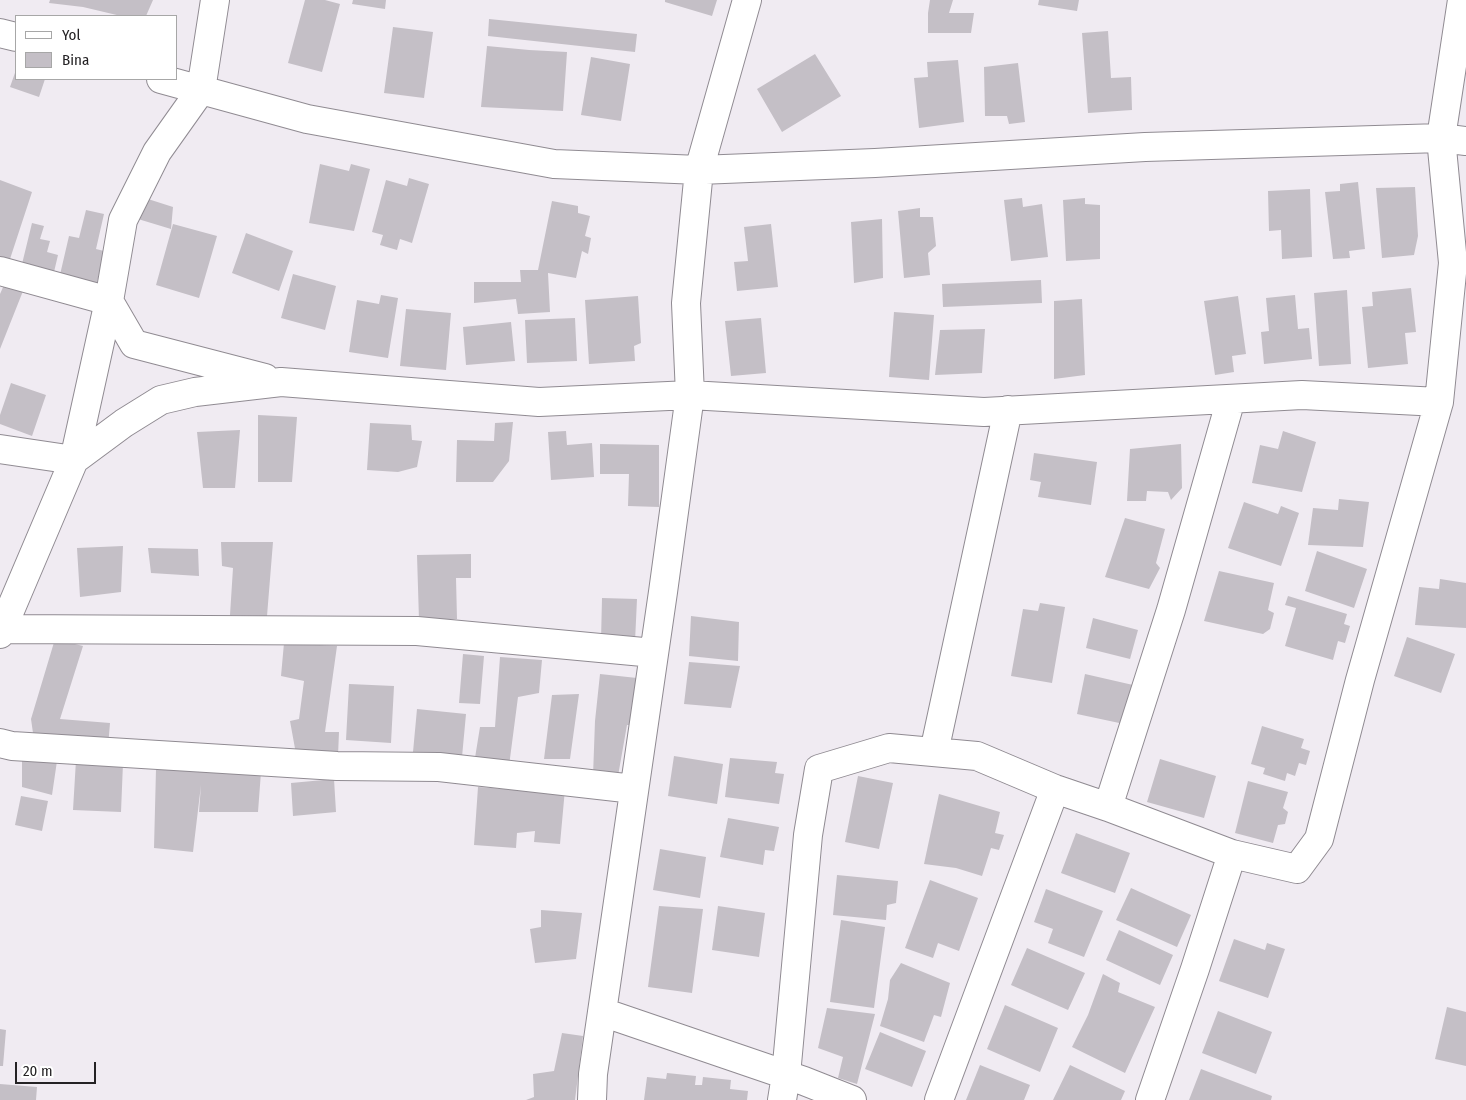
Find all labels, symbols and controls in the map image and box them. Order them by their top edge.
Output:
legend [15,15,178,80]
text: Yol [62,26,80,44]
text: Bina [62,51,89,69]
scale bar [18,1052,99,1084]
text: 20 m [23,1062,53,1080]

